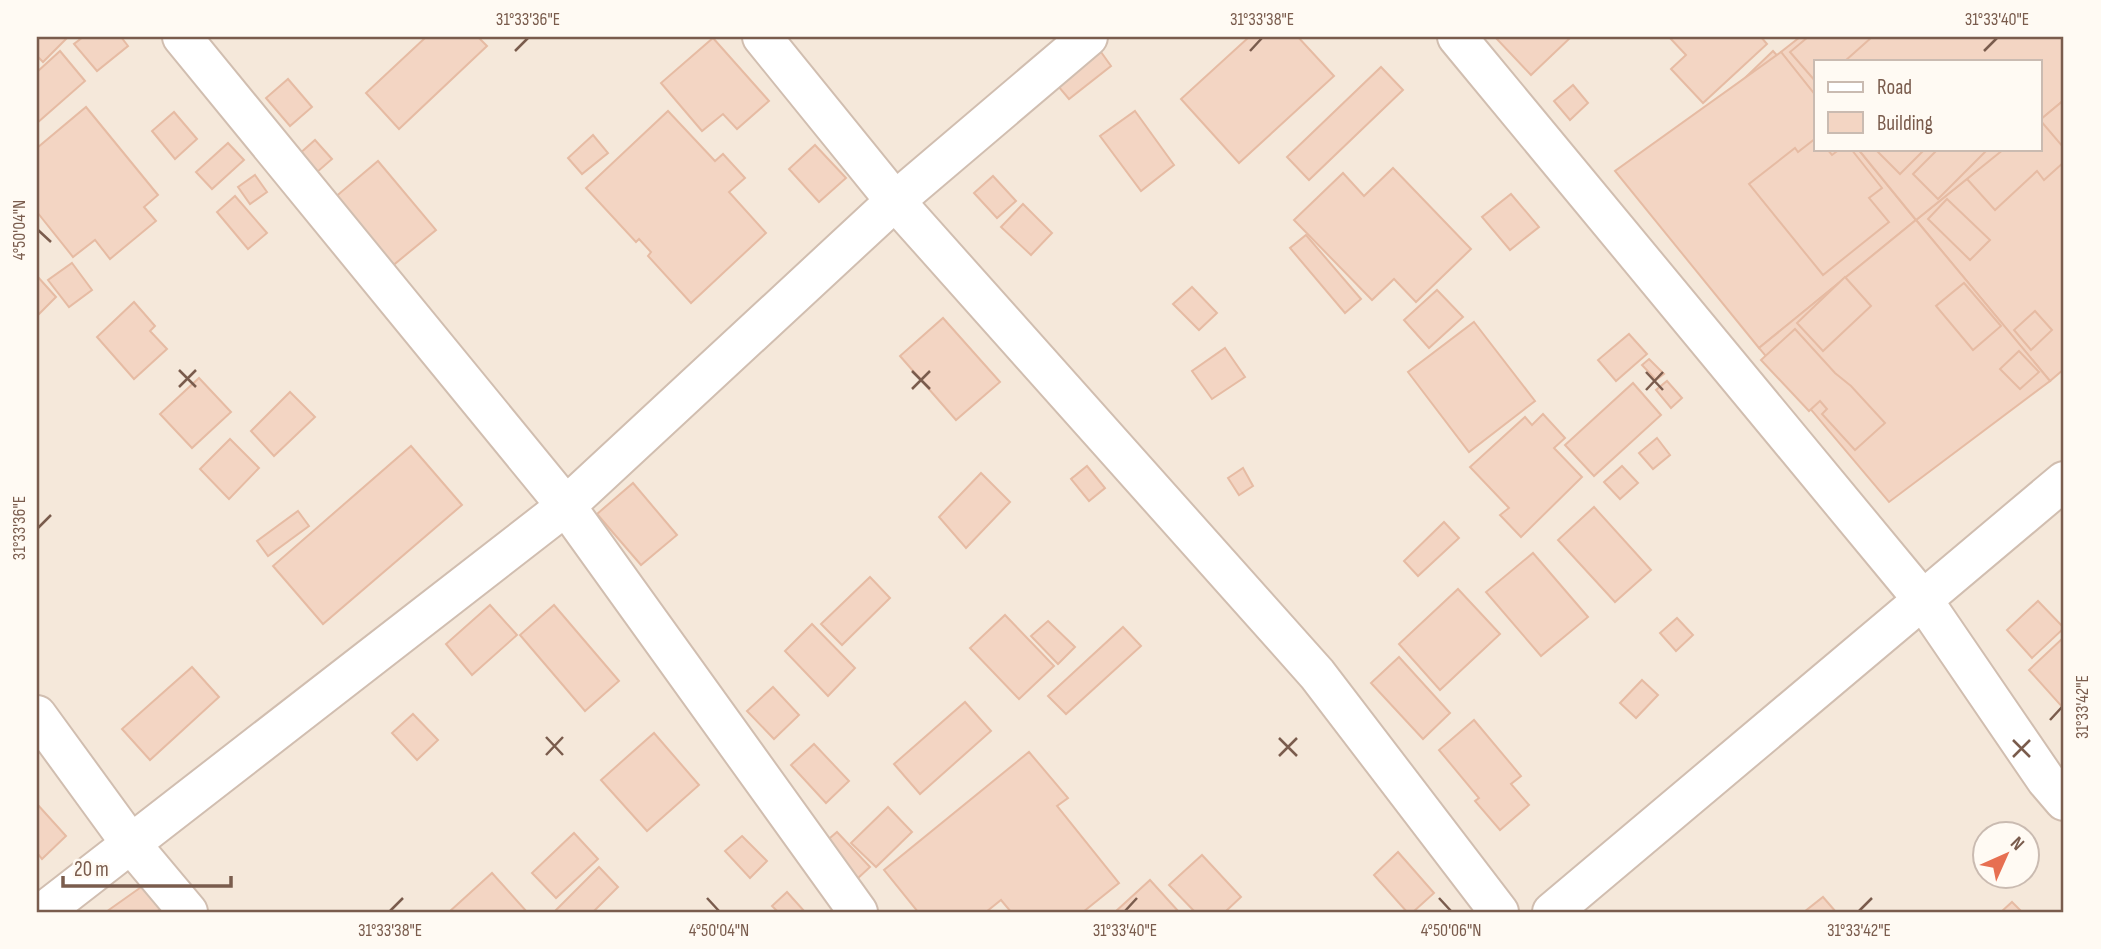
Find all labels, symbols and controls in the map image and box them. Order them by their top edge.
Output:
text: 31°33'36"E [496,9,560,30]
text: 31°33'38"E [1230,9,1294,30]
text: 31°33'40"E [1965,9,2029,30]
legend [1814,60,2042,150]
text: Road [1877,75,1912,100]
text: Building [1877,111,1933,136]
text: 4°50'04"N [9,200,30,260]
text: 31°33'36"E [9,496,30,560]
text: 31°33'42"E [2072,675,2093,739]
north arrow [1972,820,2042,890]
text: N [2005,832,2029,856]
scale bar [63,844,231,888]
text: 20 m [74,857,109,882]
text: 31°33'38"E [358,920,422,941]
text: 4°50'04"N [689,920,749,941]
text: 31°33'40"E [1093,920,1157,941]
text: 4°50'06"N [1421,920,1481,941]
text: 31°33'42"E [1827,920,1891,941]

